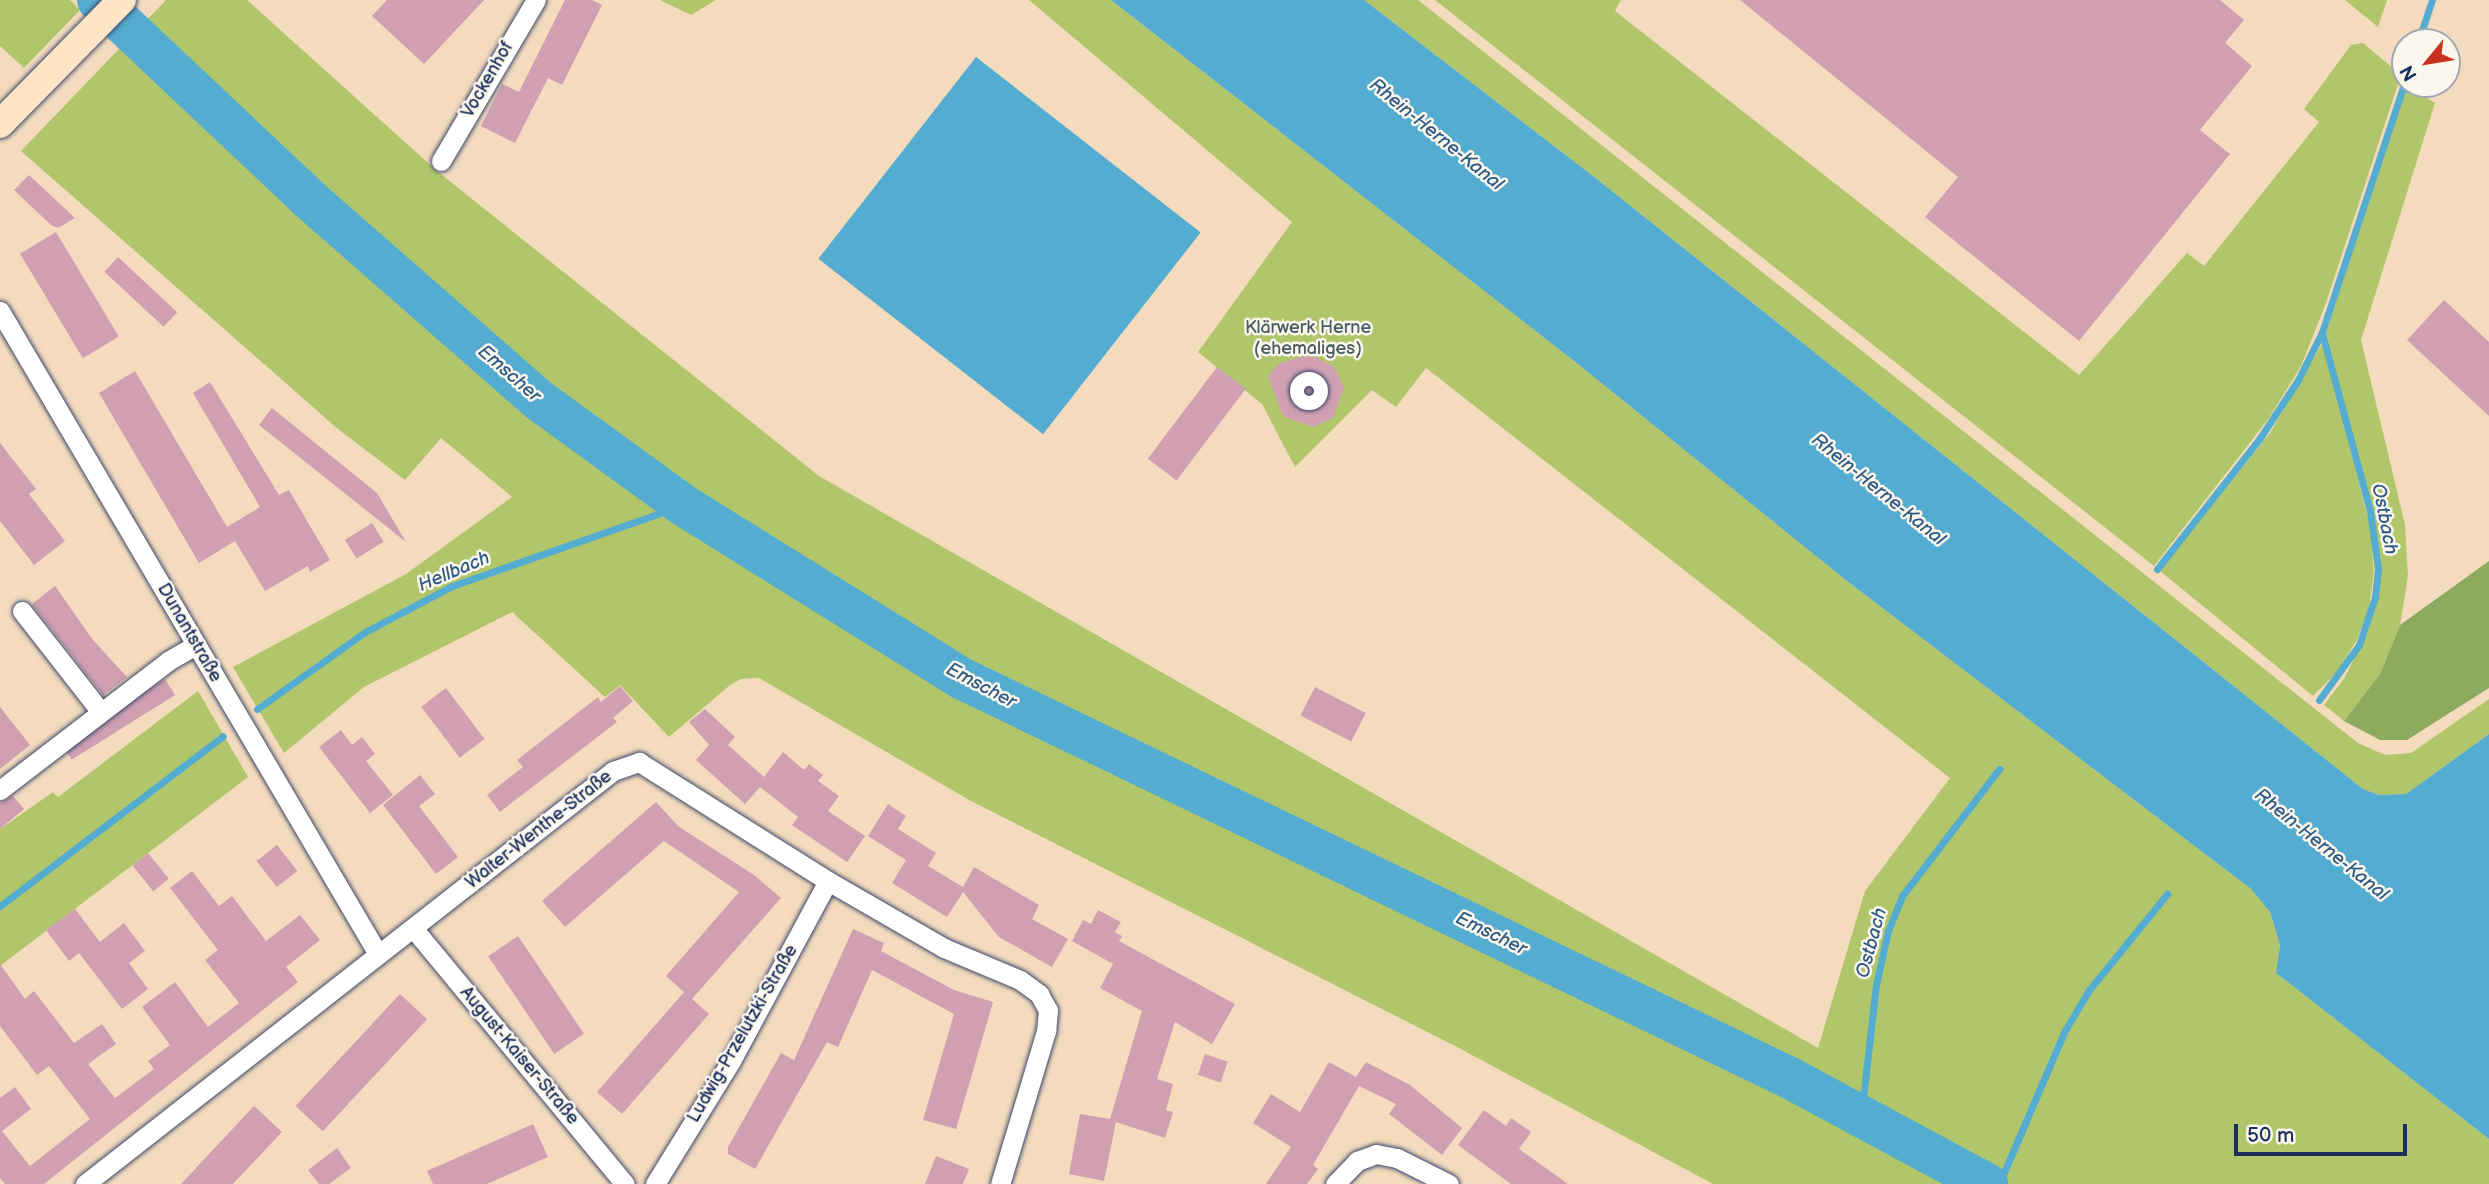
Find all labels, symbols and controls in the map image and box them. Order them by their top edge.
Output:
north arrow [2391,28,2461,98]
street label: Vockenhof [458,38,518,122]
text: N [2396,61,2423,85]
water label: Rhein-Herne-Kanal [1364,74,1508,196]
park label: Klärwerk Herne (ehemaliges) [1245,318,1371,360]
water label: Emscher [473,340,545,408]
water label: Rhein-Herne-Kanal [1806,429,1950,551]
water label: Ostbach [2366,482,2402,556]
water label: Hellbach [415,547,493,597]
street label: Dunantstraße [152,580,226,686]
water label: Emscher [942,658,1020,714]
street label: Walter-Wenthe-Straße [462,766,616,894]
water label: Rhein-Herne-Kanal [2249,784,2393,906]
water label: Ostbach [1852,905,1892,981]
water label: Emscher [1452,907,1530,961]
street label: Ludwig-Przelutzki-Straße [683,941,803,1127]
street label: August-Kaiser-Straße [455,983,583,1129]
scale bar [2237,1110,2410,1154]
text: 50 m [2247,1123,2294,1148]

